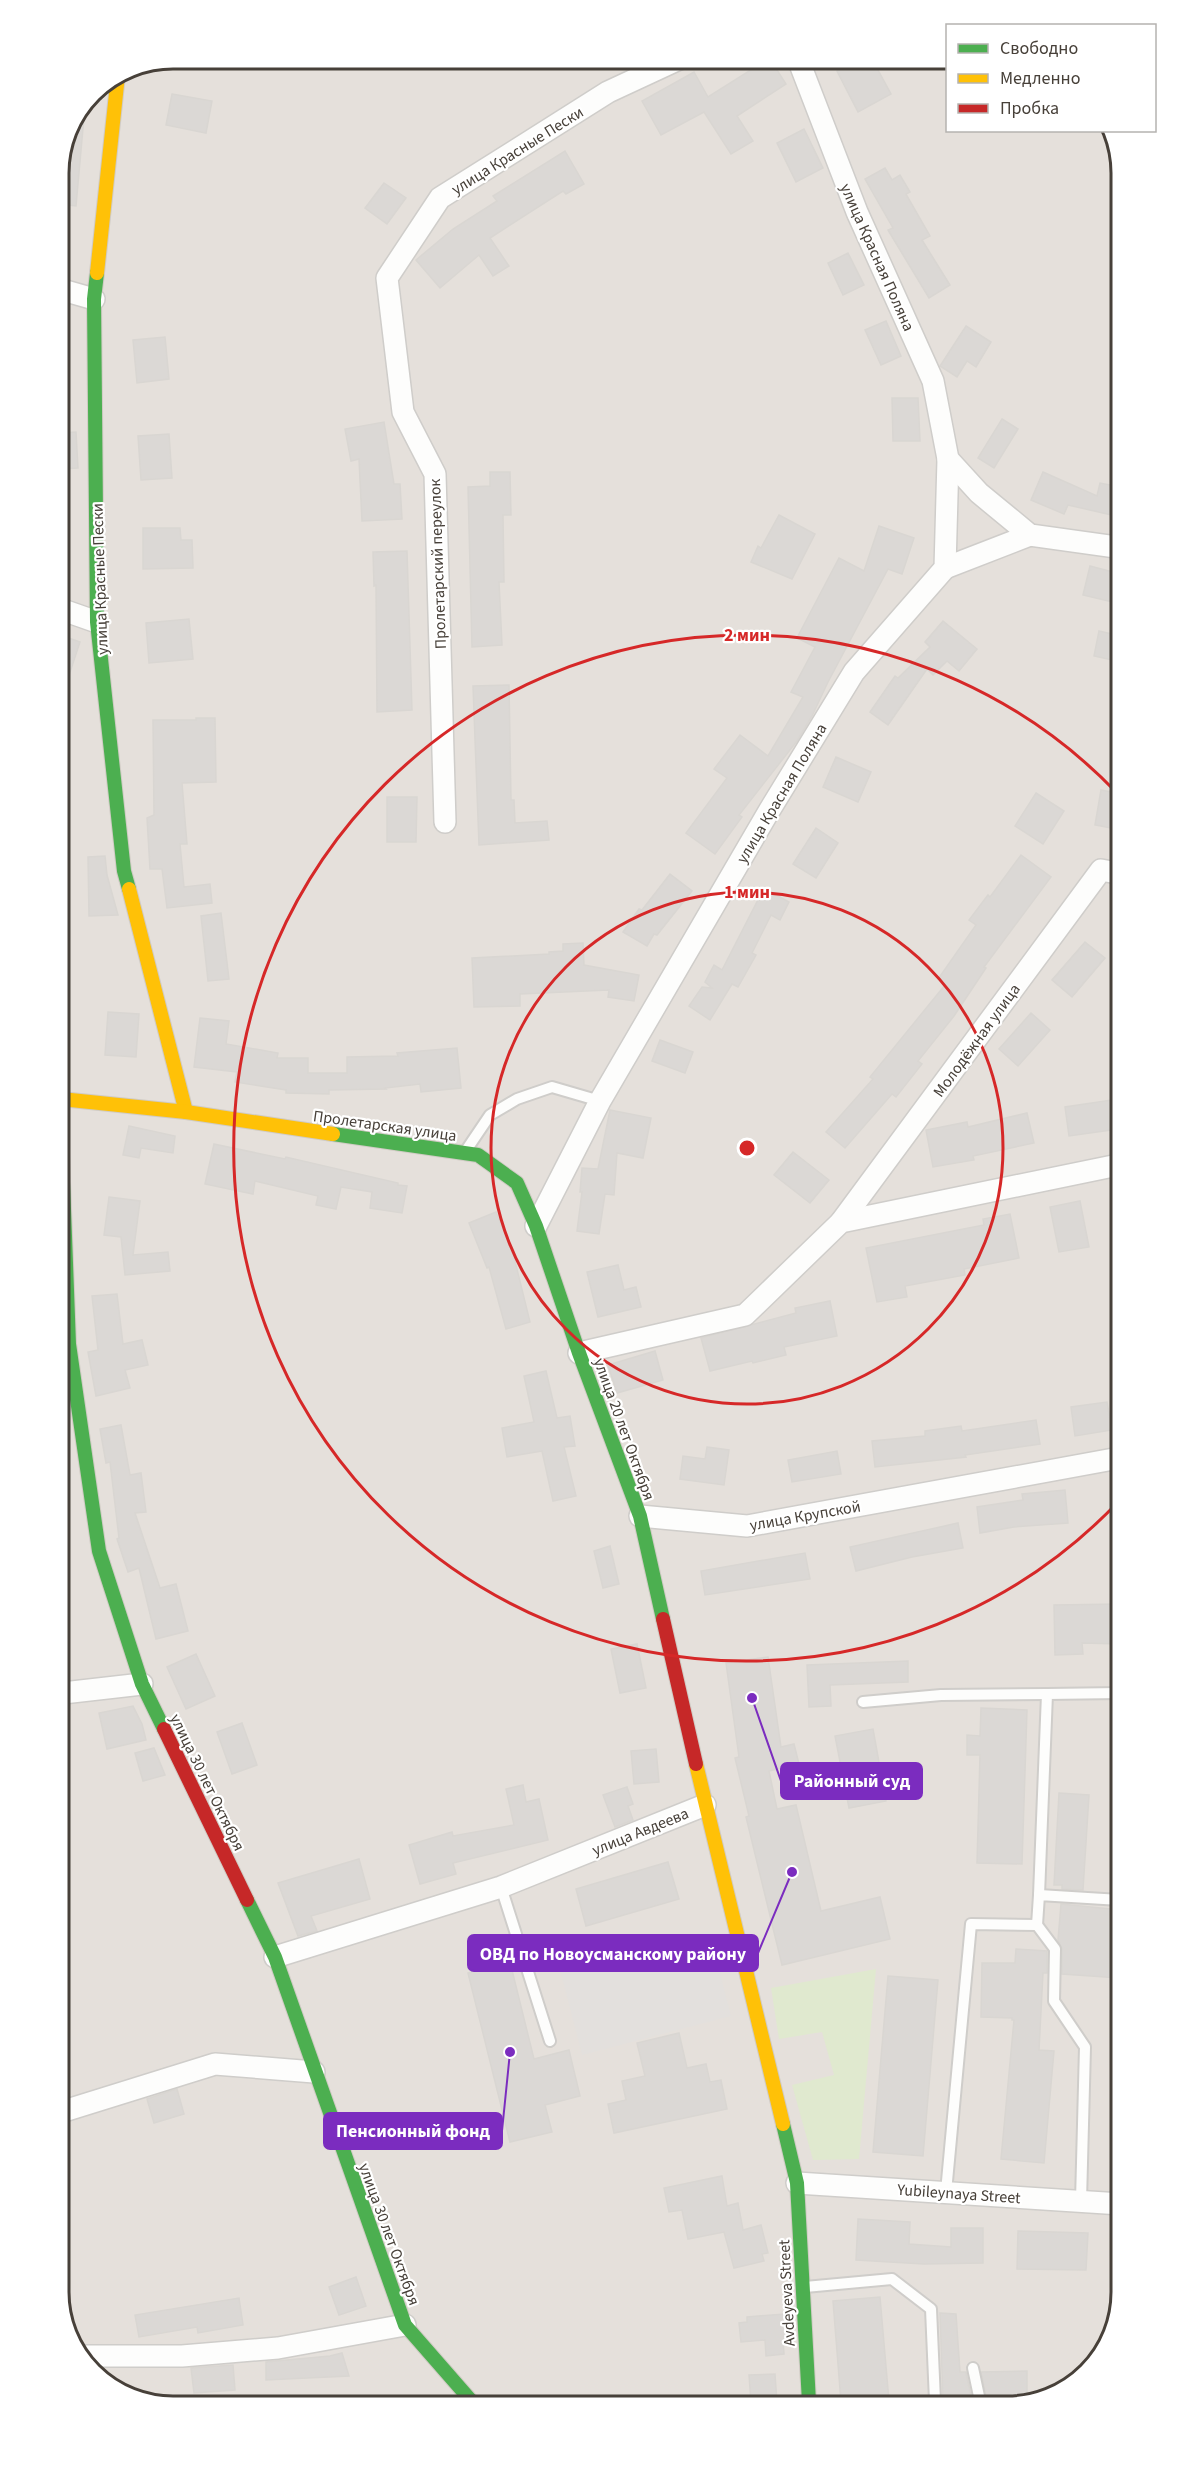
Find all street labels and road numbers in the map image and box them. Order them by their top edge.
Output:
street label: улица Красные Пески [447,101,588,200]
street label: улица Красная Поляна [835,180,920,335]
street label: Пролетарский переулок [424,478,452,650]
street label: улица Красные Пески [86,503,114,655]
street label: улица Красная Поляна [731,719,832,868]
street label: Молодёжная улица [928,979,1025,1102]
street label: Пролетарская улица [312,1105,458,1147]
street label: улица 20 лет Октября [588,1355,660,1504]
street label: улица Крупской [748,1495,862,1537]
street label: улица 30 лет Октября [164,1710,250,1855]
street label: улица Авдеева [589,1803,692,1861]
street label: улица 30 лет Октября [353,2160,425,2309]
street label: Yubileynaya Street [896,2179,1022,2209]
street label: Avdeyeva Street [773,2238,801,2347]

